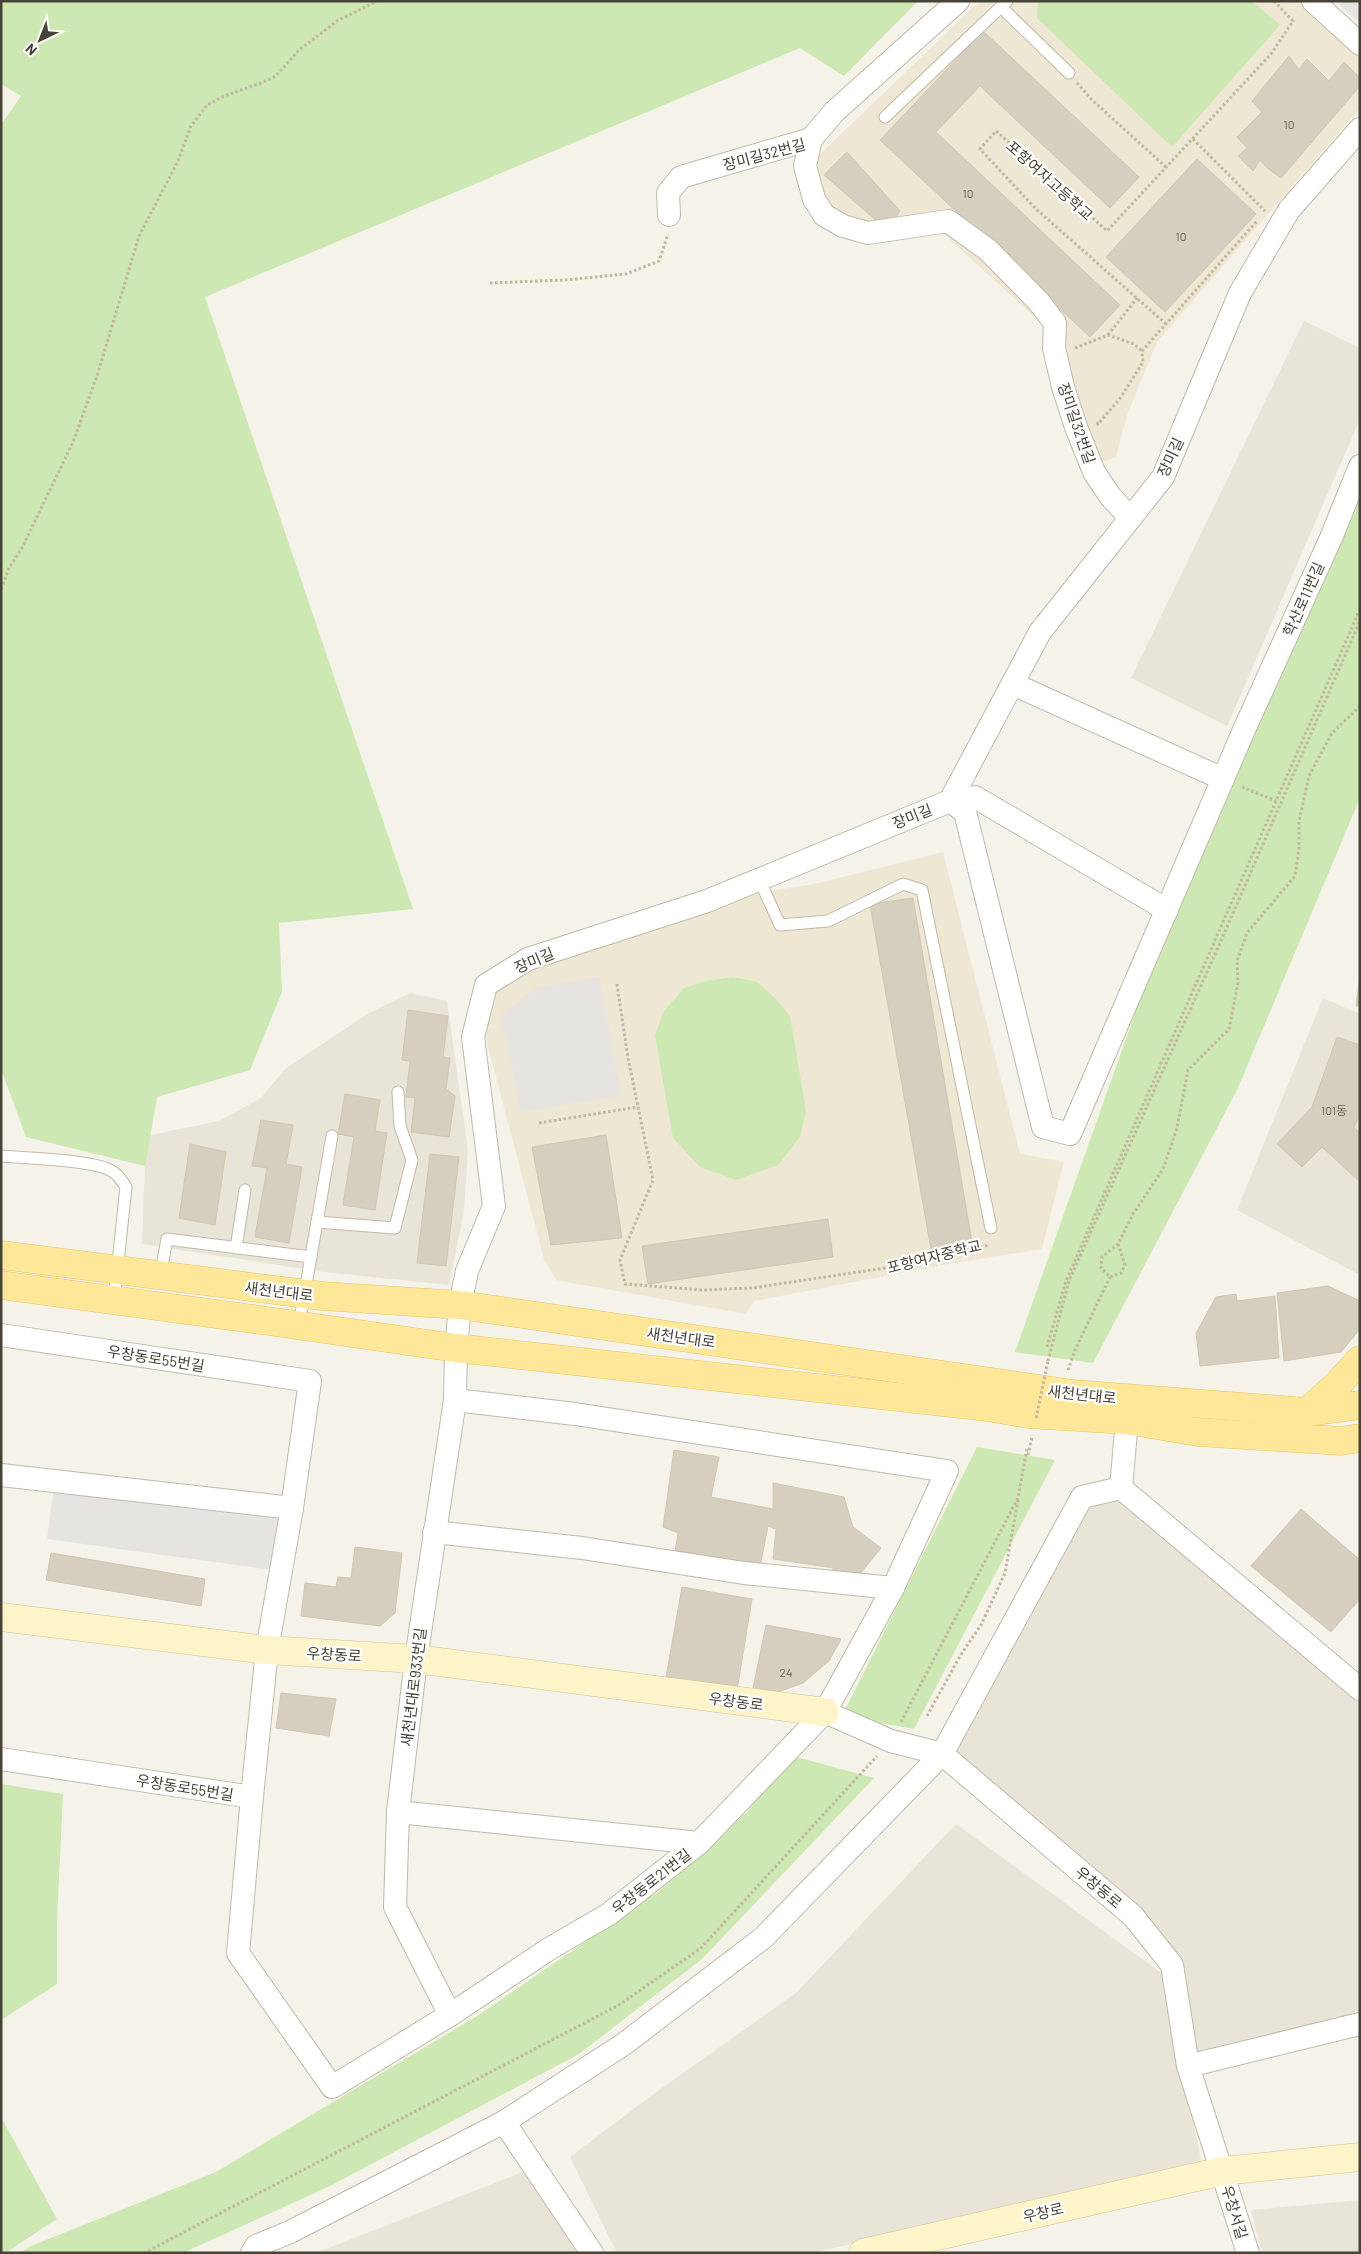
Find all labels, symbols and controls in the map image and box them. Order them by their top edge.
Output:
north arrow [15,15,65,65]
text: N [22,40,40,59]
house number: 10 [1284,117,1294,131]
street label: 장미길32번길 [721,134,807,174]
street label: 포항여자고등학교 [1003,136,1097,224]
house number: 10 [963,186,973,200]
house number: 10 [1176,229,1186,243]
street label: 장미길32번길 [1055,380,1099,466]
street label: 장미길 [1153,434,1187,480]
street label: 학산로11번길 [1279,559,1327,639]
street label: 장미길 [889,800,935,832]
street label: 장미길 [511,944,557,976]
house number: 101동 [1321,1103,1347,1117]
street label: 포항여자중학교 [885,1236,983,1276]
street label: 새천년대로 [244,1278,314,1304]
street label: 새천년대로 [646,1323,716,1351]
street label: 우창동로55번길 [106,1341,206,1375]
street label: 새천년대로 [1047,1381,1117,1407]
street label: 새천년대로933번길 [397,1626,429,1748]
street label: 우창동로 [306,1644,362,1664]
house number: 24 [779,1665,793,1679]
street label: 우창동로 [708,1689,764,1713]
street label: 우창동로55번길 [135,1770,235,1804]
street label: 우창동로21번길 [608,1844,694,1918]
street label: 우창동로 [1072,1862,1126,1912]
street label: 우창서길 [1218,2183,1252,2241]
street label: 우창로 [1021,2199,1065,2225]

